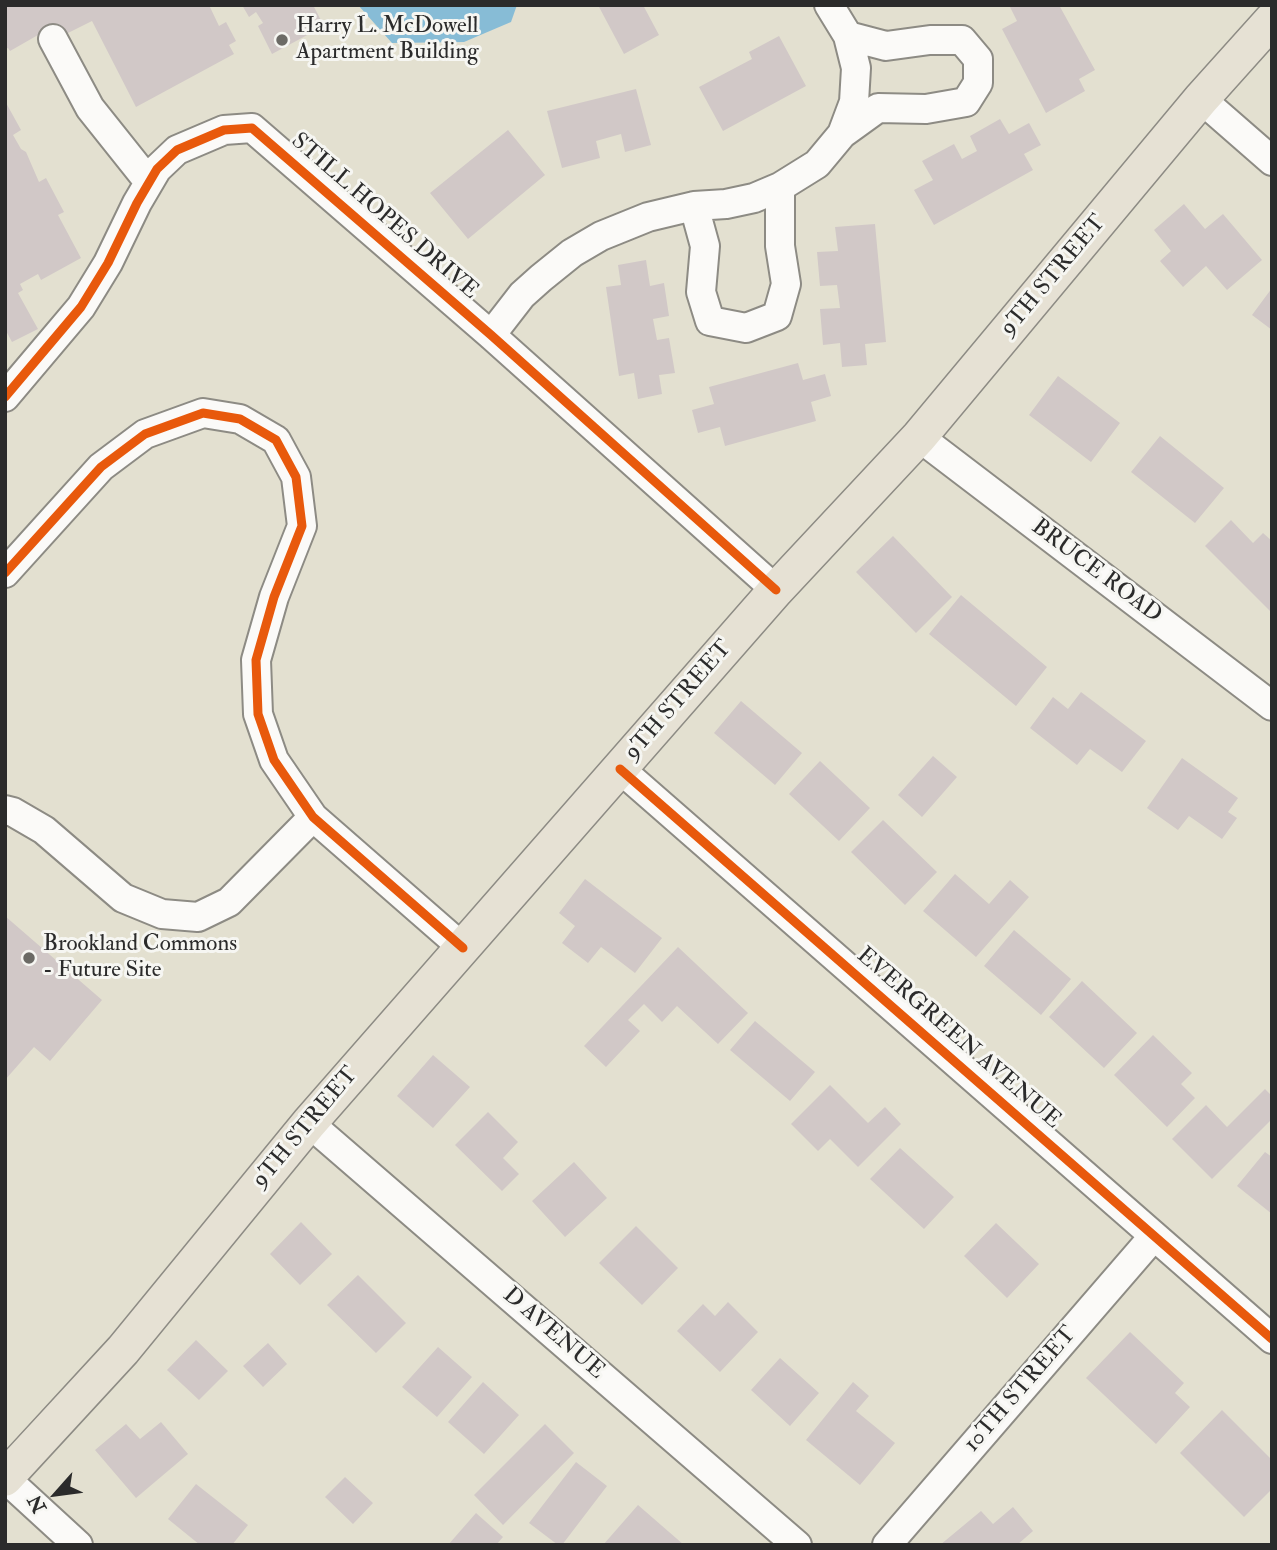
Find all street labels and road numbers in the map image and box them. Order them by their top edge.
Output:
street label: STILL HOPES DRIVE [285,128,483,306]
street label: 9TH STREET [996,210,1112,342]
street label: BRUCE ROAD [1025,514,1167,630]
street label: 9TH STREET [620,636,738,766]
street label: EVERGREEN AVENUE [850,943,1066,1135]
street label: 9TH STREET [248,1062,364,1194]
street label: D AVENUE [496,1282,610,1386]
street label: 10TH STREET [959,1322,1083,1458]

